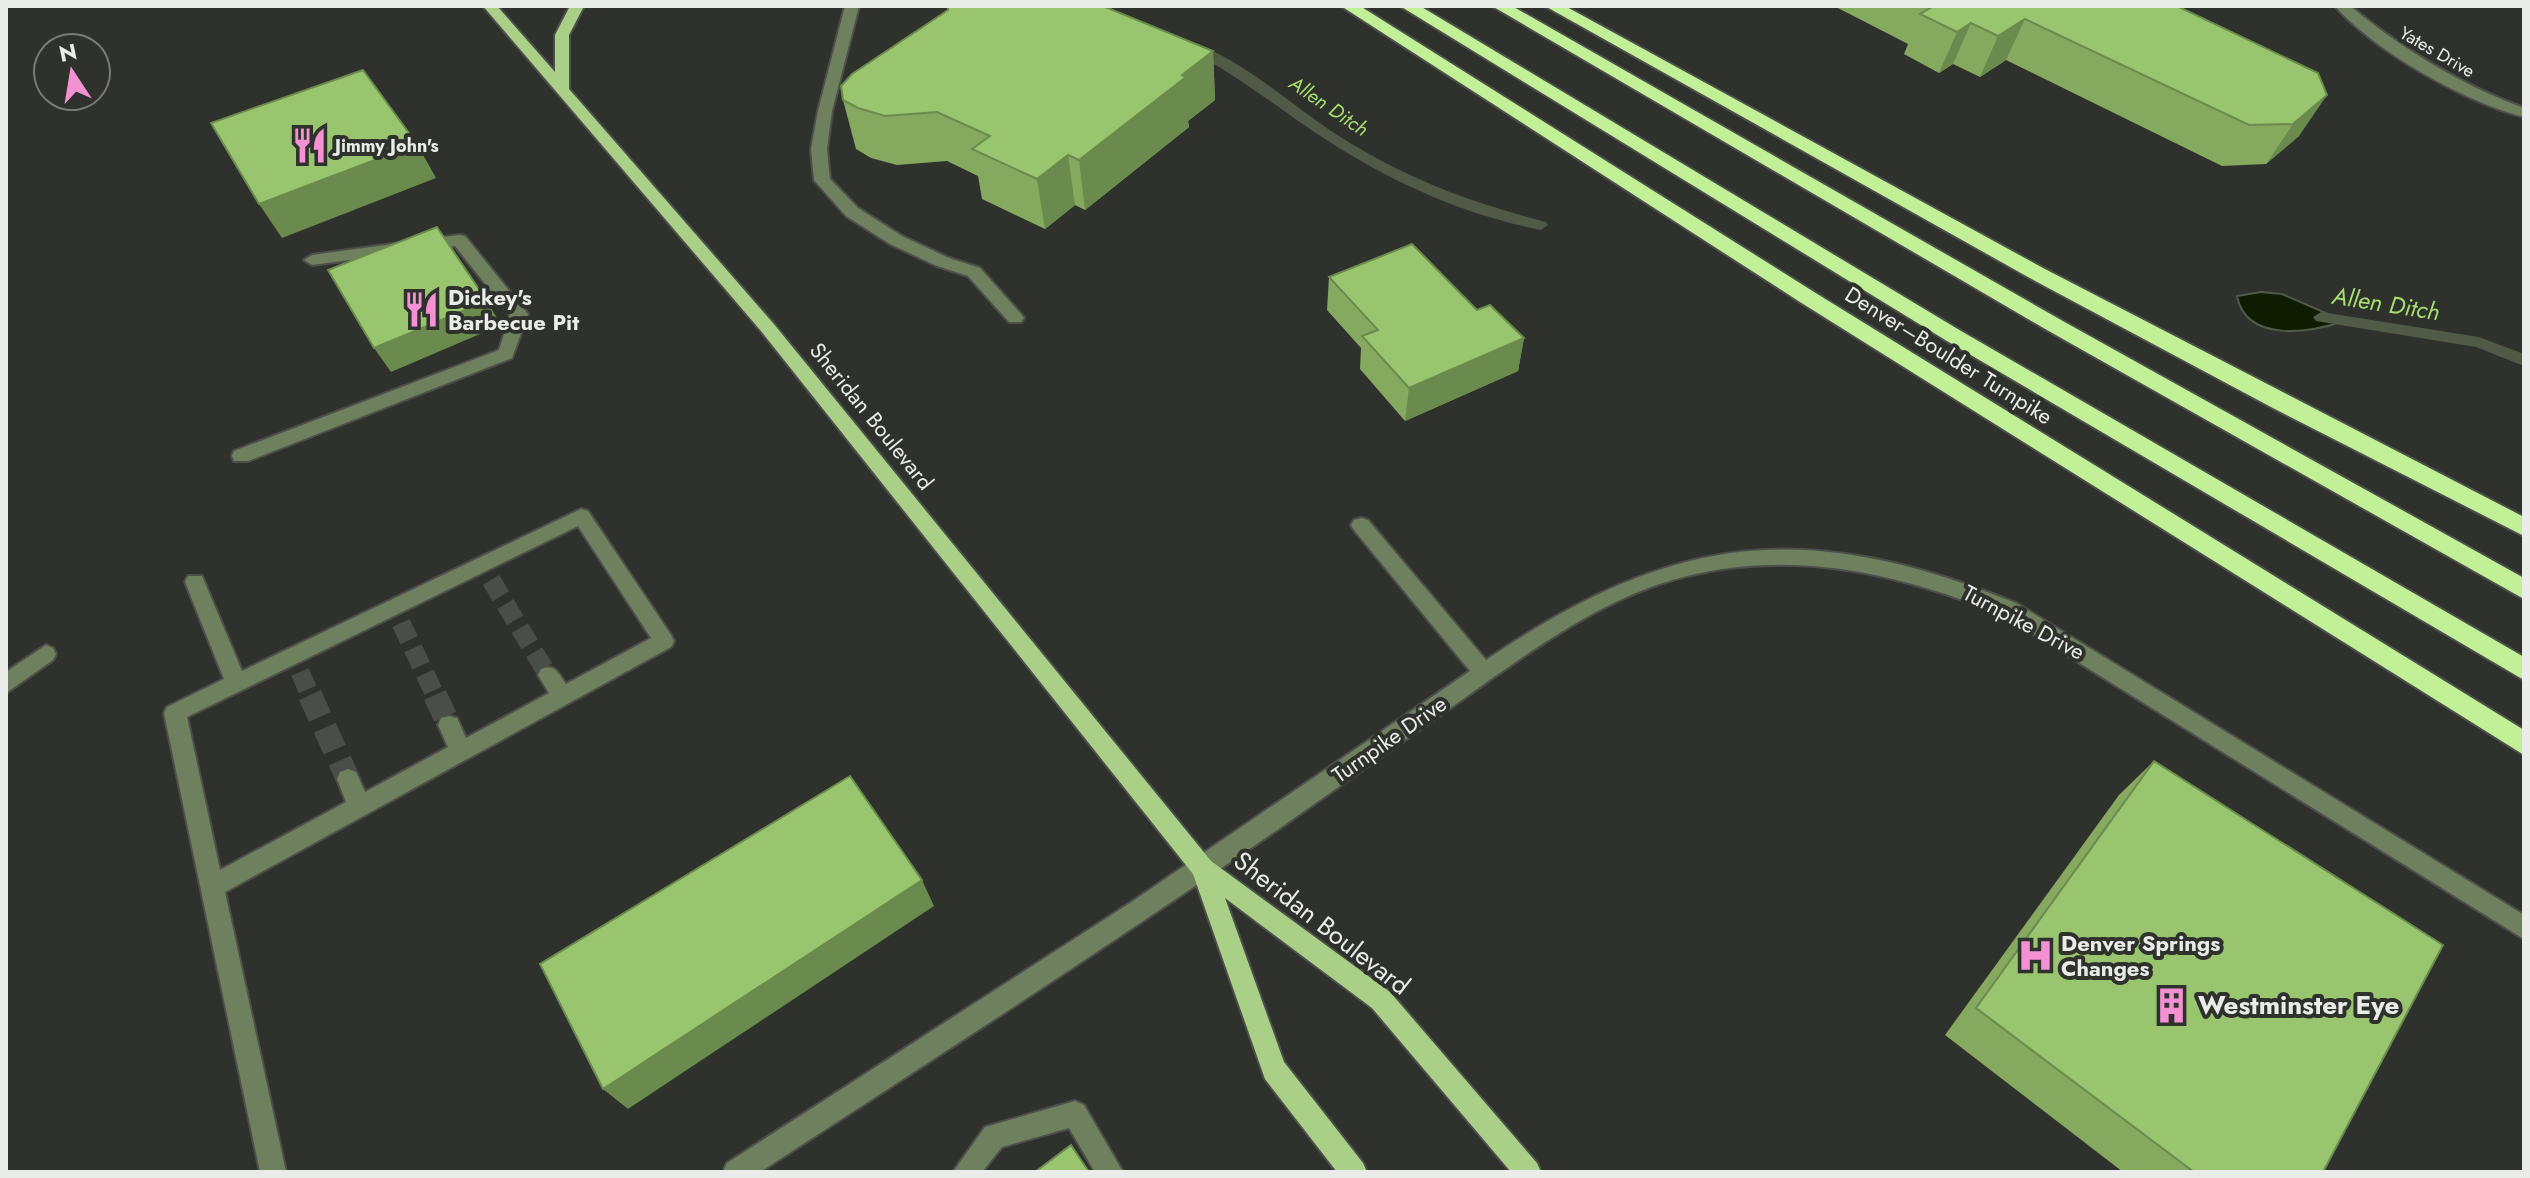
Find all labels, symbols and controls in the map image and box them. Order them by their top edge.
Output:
street label: Yates Drive [2394,20,2480,84]
north arrow [32,32,112,112]
text: N [56,35,80,70]
water label: Allen Ditch [1282,69,1374,144]
restaurant icon: Jimmy John's [290,127,328,165]
place label: Jimmy John's [332,133,439,159]
street label: Denver–Boulder Turnpike [1839,278,2059,432]
water label: Allen Ditch [2329,278,2442,329]
place label: Dickey's Barbecue Pit [448,281,579,338]
restaurant icon: Dickey's Barbecue Pit [403,291,441,329]
street label: Sheridan Boulevard [802,335,942,497]
street label: Turnpike Drive [1958,577,2090,667]
street label: Turnpike Drive [1325,688,1453,790]
street label: Sheridan Boulevard [1226,842,1418,1004]
place label: Denver Springs Changes [2061,927,2220,984]
hospital icon: Denver Springs Changes [2016,937,2054,975]
building icon: Westminster Eye [2153,986,2191,1024]
place label: Westminster Eye [2198,986,2399,1024]

